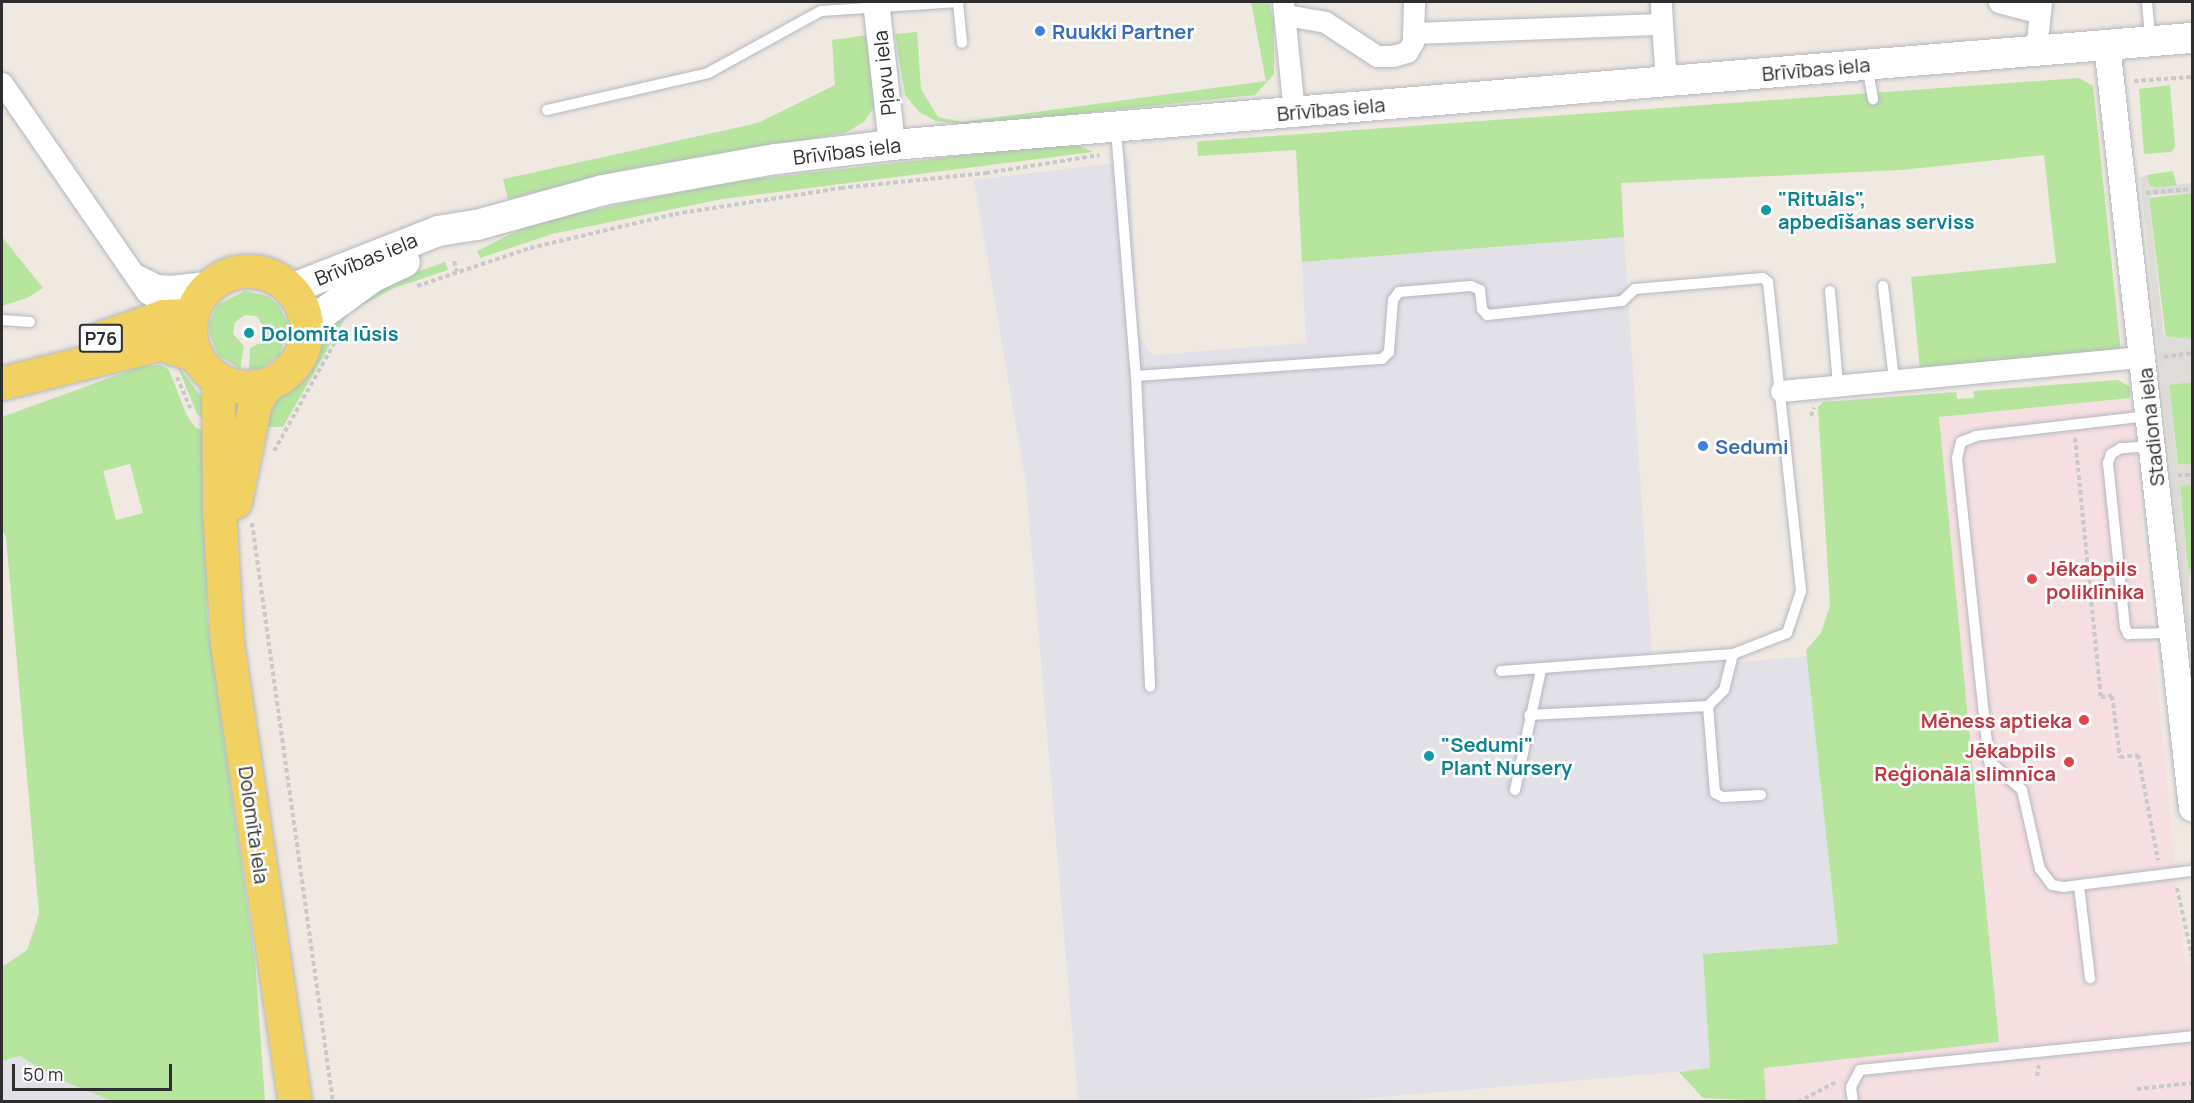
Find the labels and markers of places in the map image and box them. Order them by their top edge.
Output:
place label: Ruukki Partner [1052,19,1194,43]
marker: Ruukki Partner [1033,24,1047,38]
place label: "Rituāls", apbedīšanas serviss [1778,186,1975,233]
marker: "Rituāls", apbedīšanas serviss [1759,203,1773,217]
place label: Dolomīta lūsis [261,321,398,345]
marker: Dolomīta lūsis [242,326,256,340]
place label: Sedumi [1715,434,1789,458]
marker: Sedumi [1696,439,1710,453]
place label: Jēkabpils poliklīnika [2046,556,2144,603]
marker: Jēkabpils poliklīnika [2023,570,2041,588]
place label: Mēness aptieka [1921,708,2072,732]
marker: Mēness aptieka [2077,713,2091,727]
place label: "Sedumi" Plant Nursery [1441,732,1572,779]
place label: Jēkabpils Reģionālā slimnīca [1874,738,2056,785]
marker: "Sedumi" Plant Nursery [1422,749,1436,763]
marker: Jēkabpils Reģionālā slimnīca [2060,753,2078,771]

